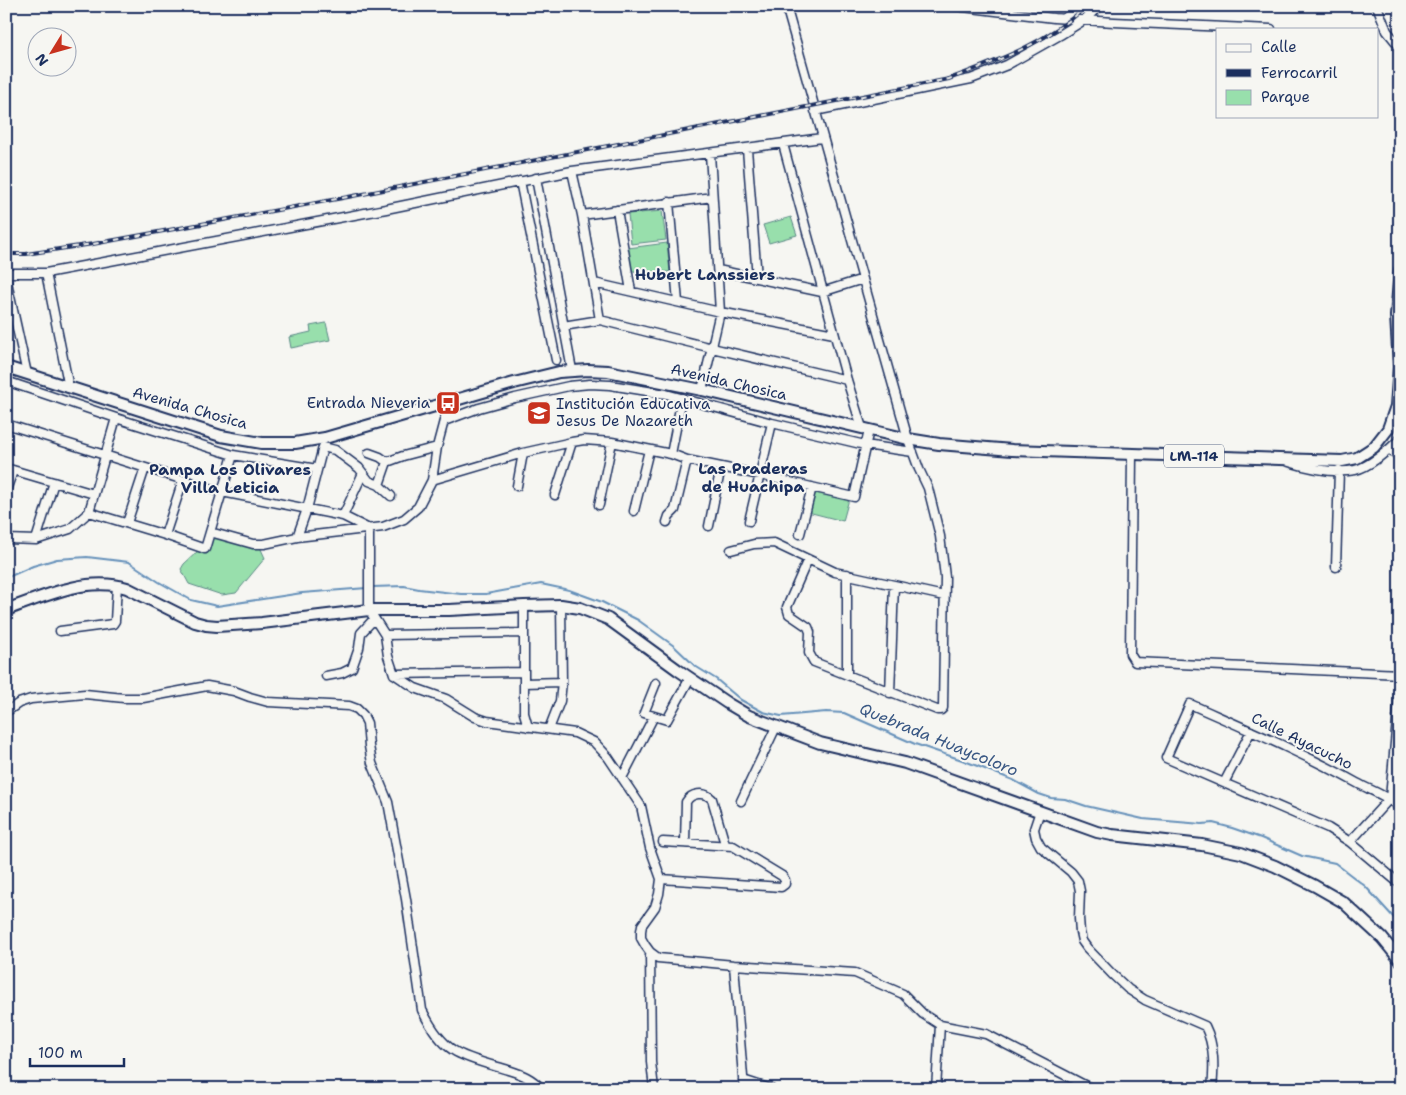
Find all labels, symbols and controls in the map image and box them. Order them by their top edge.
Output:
north arrow [28,28,78,78]
legend [1216,28,1378,118]
text: Calle [1261,37,1297,57]
text: N [31,50,52,70]
text: Ferrocarril [1261,63,1338,83]
text: Parque [1261,87,1310,107]
district label: Hubert Lanssiers [635,264,775,285]
street label: Avenida Chosica [669,359,790,405]
street label: Avenida Chosica [130,382,250,434]
bus stop icon: Entrada Nieveria [435,390,461,416]
place label: Entrada Nieveria [307,393,431,413]
place label: Institución Educativa Jesus De Nazareth [556,394,711,431]
school or university icon: Institución Educativa Jesus De Nazareth [526,400,552,426]
road number: LM-114 [1164,444,1224,468]
district label: Las Praderas de Huachipa [698,458,808,497]
district label: Pampa Los Olivares Villa Leticia [149,459,311,498]
water label: Quebrada Huaycoloro [856,698,1022,781]
street label: Calle Ayacucho [1248,708,1356,774]
scale bar [30,1035,124,1067]
text: 100 m [38,1043,83,1063]

